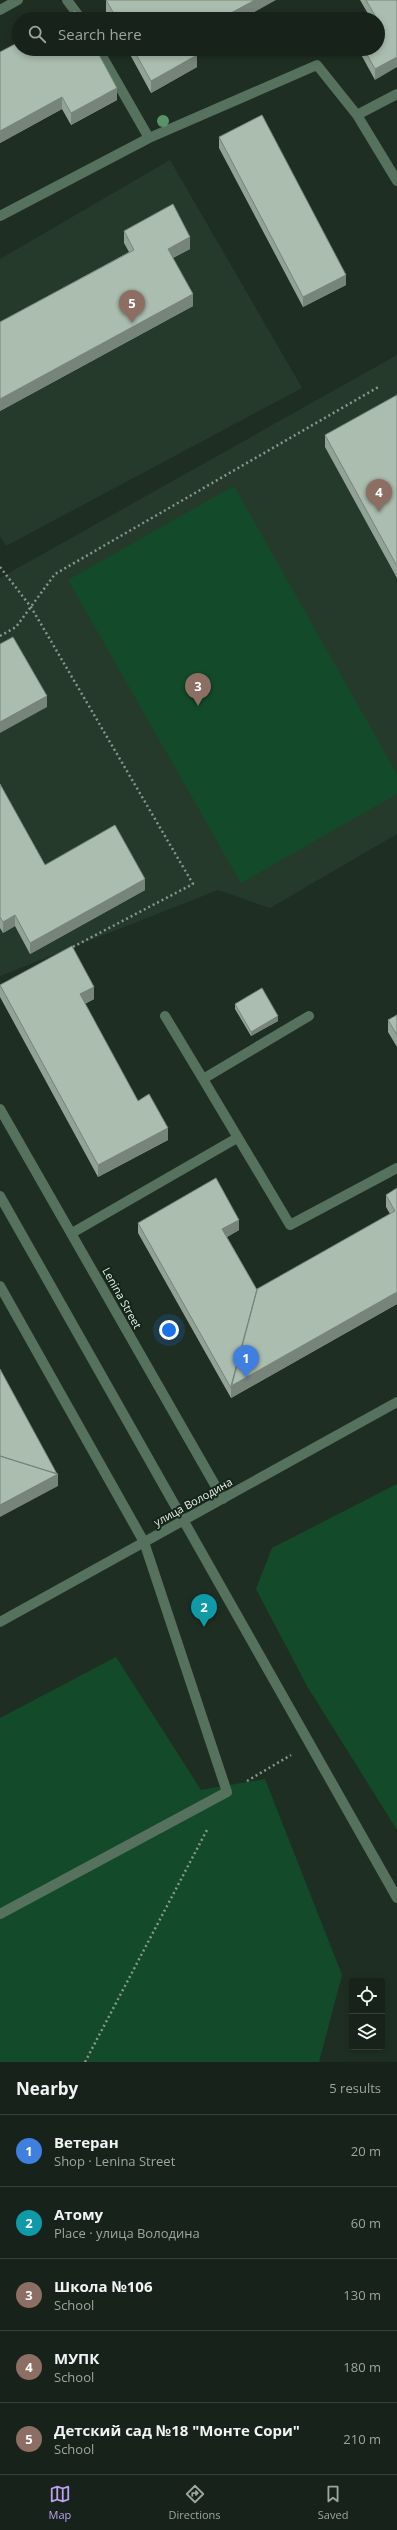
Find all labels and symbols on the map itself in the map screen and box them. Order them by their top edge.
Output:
pin: 5 [119,290,145,323]
pin: 4 [366,479,392,512]
pin: 3 [185,673,211,706]
street label: Lenina Street [99,1264,145,1331]
your location [159,1320,179,1340]
pin: 1 [233,1345,259,1378]
street label: улица Володина [151,1474,235,1529]
pin: 2 [191,1594,217,1627]

